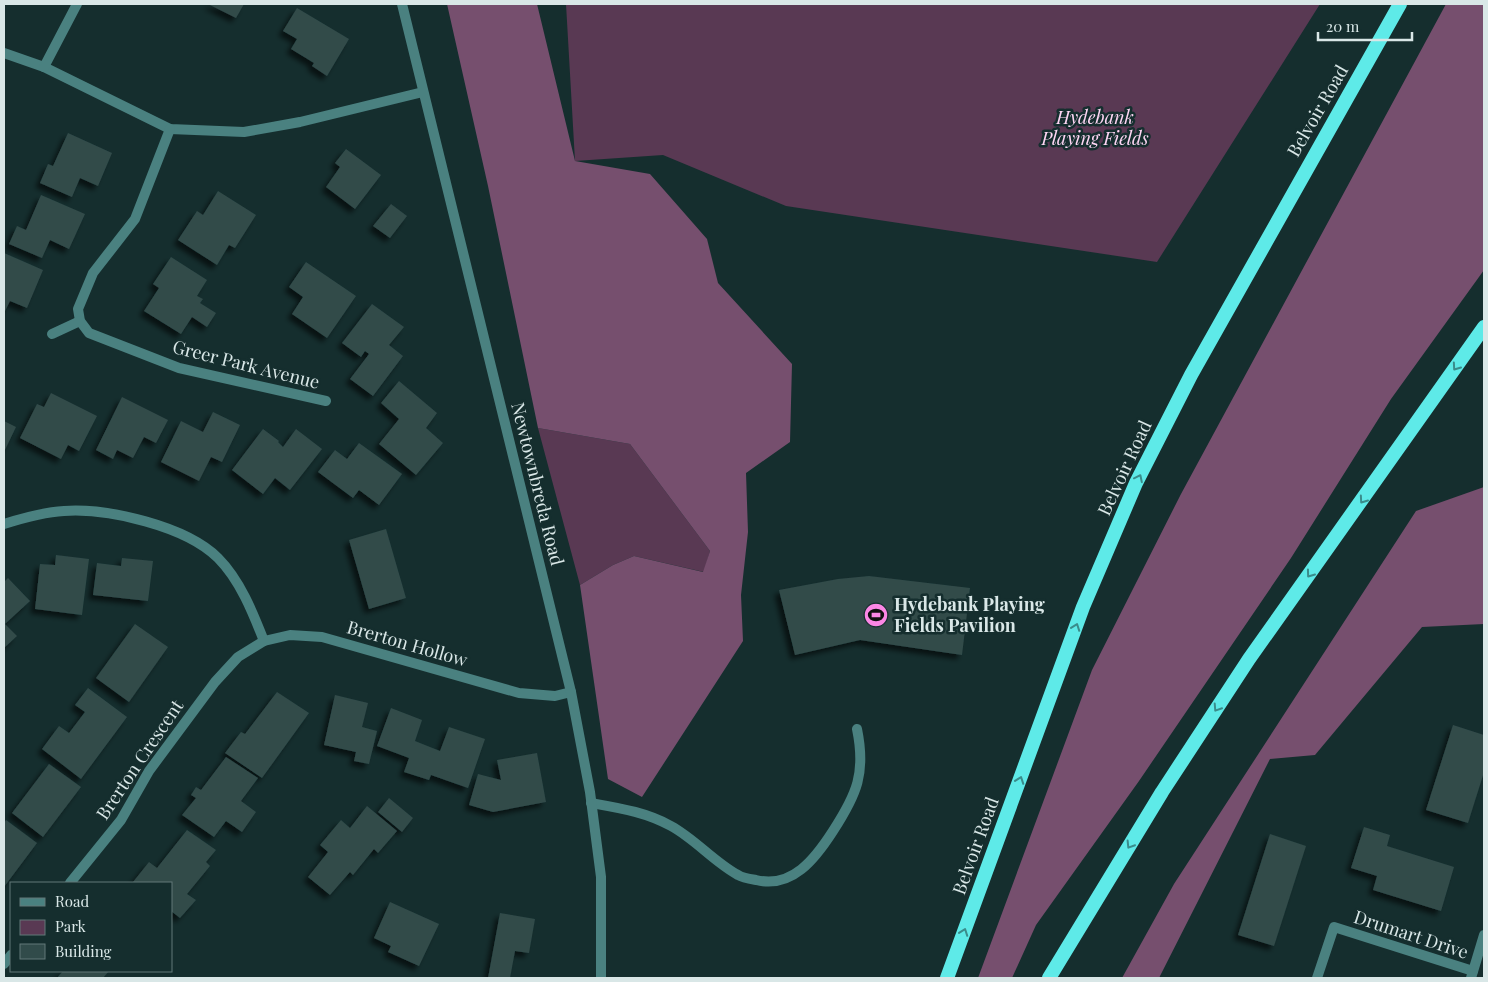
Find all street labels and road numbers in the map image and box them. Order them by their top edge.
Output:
street label: Belvoir Road [1281,60,1353,161]
street label: Greer Park Avenue [170,334,322,394]
street label: Newtownbreda Road [506,400,570,568]
street label: Belvoir Road [1092,416,1157,519]
street label: Brerton Hollow [344,614,470,672]
street label: Brerton Crescent [90,694,188,824]
street label: Belvoir Road [946,793,1004,898]
street label: Drumart Drive [1351,904,1472,964]

